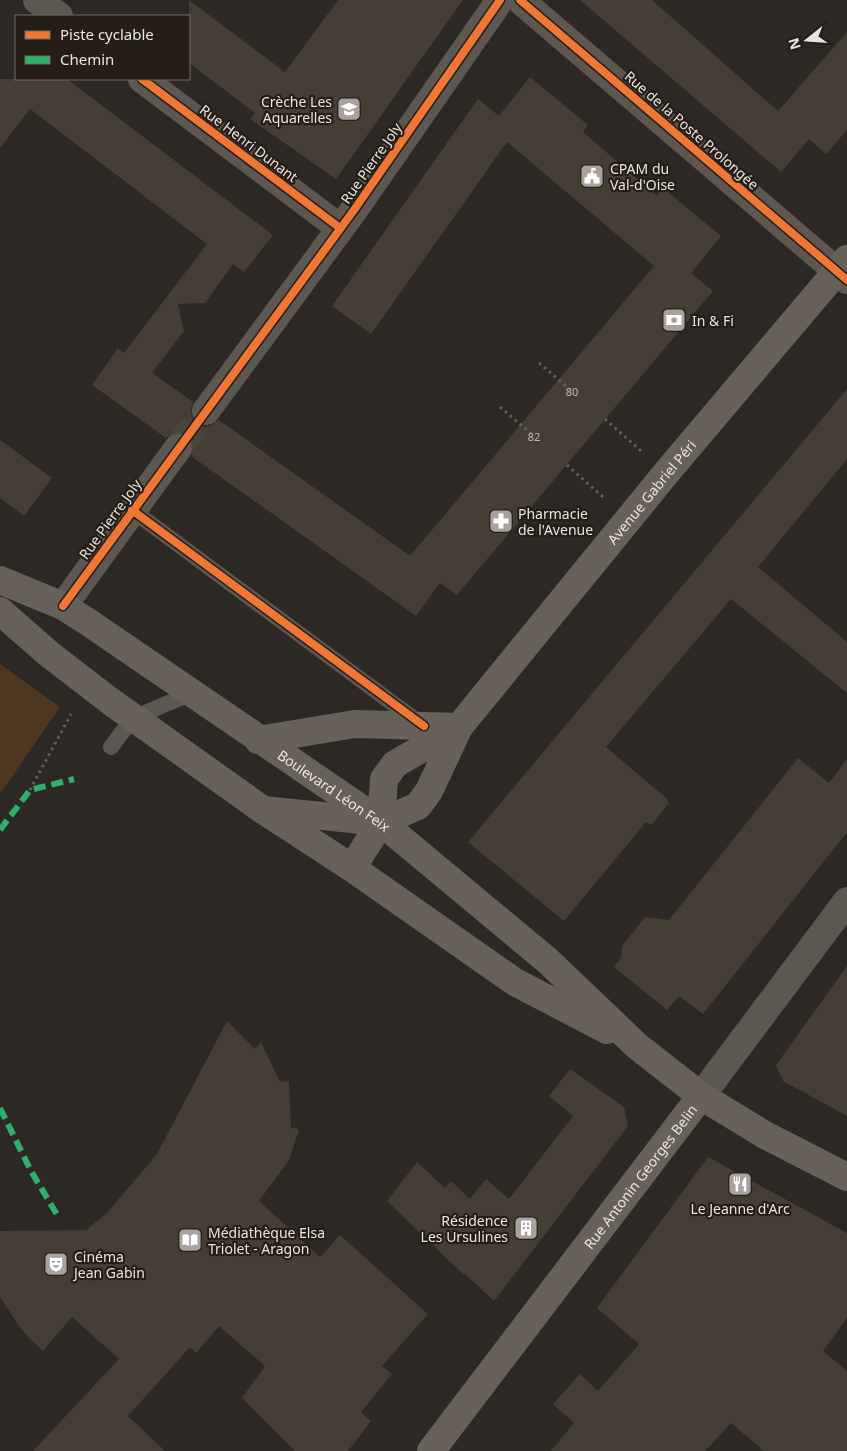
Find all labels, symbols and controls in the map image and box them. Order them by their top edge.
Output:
legend [15,15,190,80]
north arrow [782,15,832,65]
text: Piste cyclable [60,24,154,44]
text: N [783,36,805,52]
text: Chemin [60,49,114,69]
street label: Rue de la Poste Prolongée [621,66,763,194]
place label: Crèche Les Aquarelles [261,92,332,127]
school or university icon: Crèche Les Aquarelles [336,96,362,122]
street label: Rue Henri Dunant [196,100,302,186]
street label: Rue Pierre Joly [336,118,406,207]
place label: CPAM du Val-d'Oise [610,159,675,194]
public building icon: CPAM du Val-d'Oise [579,163,605,189]
bank icon: In & Fi [661,307,687,333]
place label: In & Fi [692,311,734,330]
house number: 80 [566,384,578,399]
house number: 82 [528,429,540,444]
street label: Avenue Gabriel Péri [603,436,700,548]
street label: Rue Pierre Joly [74,474,146,563]
place label: Pharmacie de l'Avenue [518,504,593,539]
pharmacy icon: Pharmacie de l'Avenue [488,508,514,534]
street label: Boulevard Léon Feix [274,745,395,836]
street label: Rue Antonin Georges Belin [579,1100,701,1252]
restaurant icon: Le Jeanne d'Arc [727,1171,753,1197]
place label: Le Jeanne d'Arc [690,1199,790,1218]
place label: Résidence Les Ursulines [421,1211,508,1246]
building icon: Résidence Les Ursulines [513,1215,539,1241]
place label: Médiathèque Elsa Triolet - Aragon [208,1223,325,1258]
library icon: Médiathèque Elsa Triolet - Aragon [177,1227,203,1253]
place label: Cinéma Jean Gabin [72,1247,145,1282]
theatre icon: Cinéma Jean Gabin [43,1251,69,1277]

